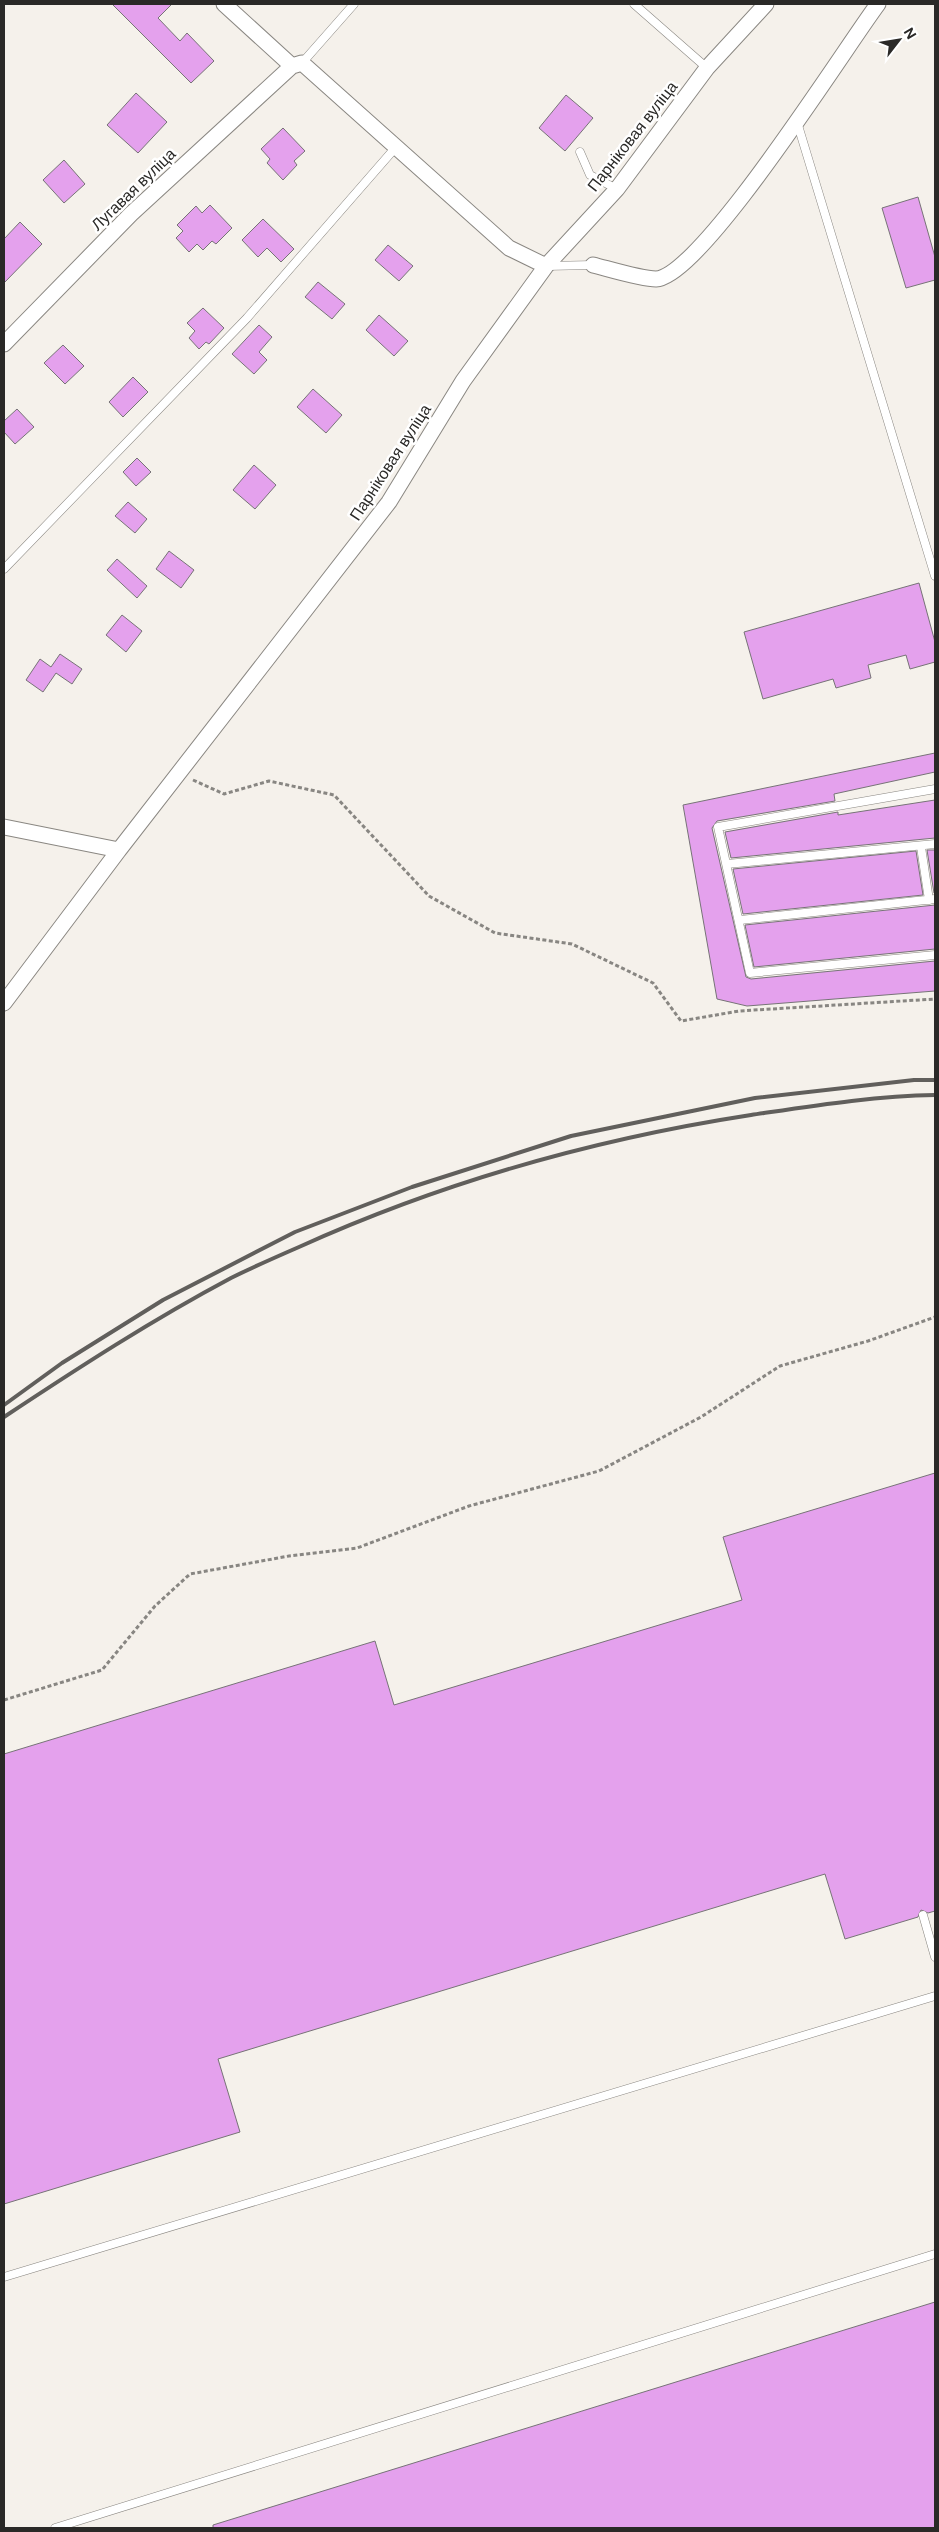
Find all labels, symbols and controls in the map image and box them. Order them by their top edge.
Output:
north arrow [874,15,924,65]
text: N [900,24,920,42]
street label: Парніковая вуліца [583,77,682,196]
street label: Лугавая вуліца [87,144,180,235]
street label: Парніковая вуліца [345,400,436,524]

